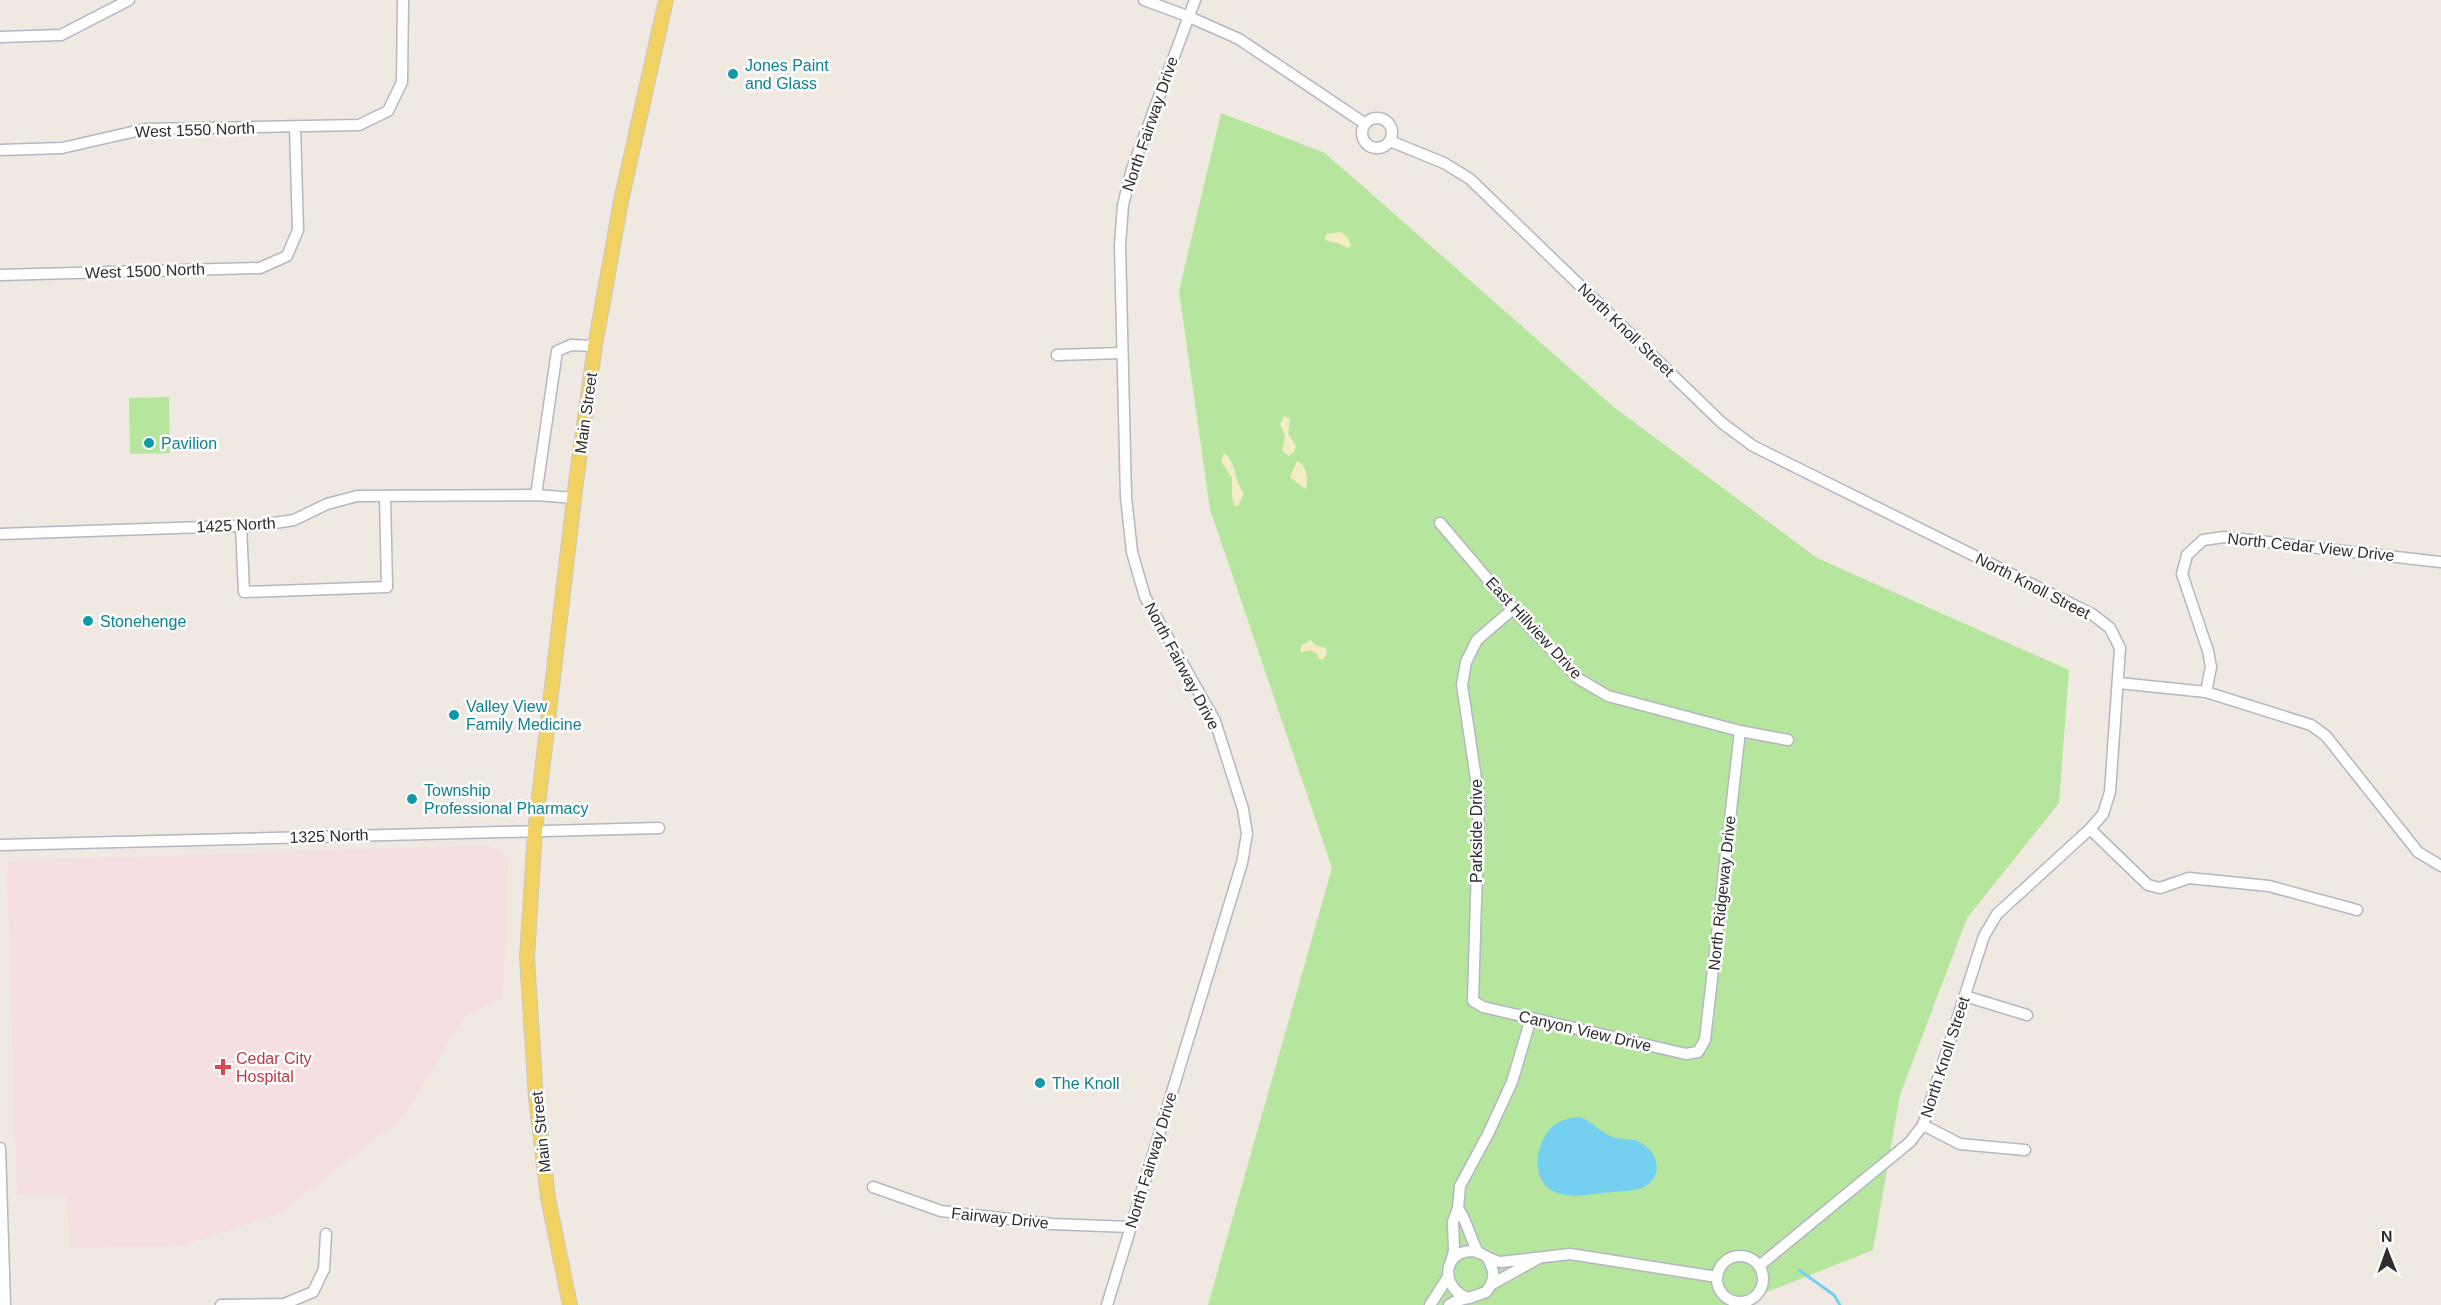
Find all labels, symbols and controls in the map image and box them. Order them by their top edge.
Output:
street label: North Fairway Drive [1119,54,1181,194]
place label: Jones Paint and Glass [745,57,829,92]
marker: Jones Paint and Glass [726,67,740,81]
street label: West 1550 North [135,119,255,141]
street label: West 1500 North [85,260,205,282]
street label: North Knoll Street [1575,280,1678,380]
street label: Main Street [572,371,600,455]
place label: Pavilion [161,435,217,452]
marker: Pavilion [142,436,156,450]
street label: 1425 North [196,514,276,536]
street label: North Cedar View Drive [2227,530,2395,564]
street label: North Knoll Street [1973,550,2094,622]
street label: East Hillview Drive [1483,574,1585,682]
street label: North Fairway Drive [1141,600,1223,732]
place label: Stonehenge [100,613,186,630]
marker: Stonehenge [81,614,95,628]
place label: Valley View Family Medicine [466,698,582,733]
marker: Valley View Family Medicine [447,708,461,722]
street label: Parkside Drive [1468,779,1485,883]
place label: Township Professional Pharmacy [424,782,589,817]
marker: Township Professional Pharmacy [405,792,419,806]
street label: North Ridgeway Drive [1705,815,1739,971]
street label: 1325 North [289,826,369,846]
street label: North Knoll Street [1917,994,1973,1120]
street label: Canyon View Drive [1517,1007,1653,1055]
place label: Cedar City Hospital [236,1050,312,1085]
marker: Cedar City Hospital [214,1058,232,1076]
place label: The Knoll [1052,1075,1120,1092]
marker: The Knoll [1033,1076,1047,1090]
street label: Main Street [528,1090,554,1174]
street label: North Fairway Drive [1122,1090,1180,1230]
street label: Fairway Drive [950,1204,1050,1232]
north arrow [2357,1221,2417,1281]
text: N [2381,1228,2393,1245]

